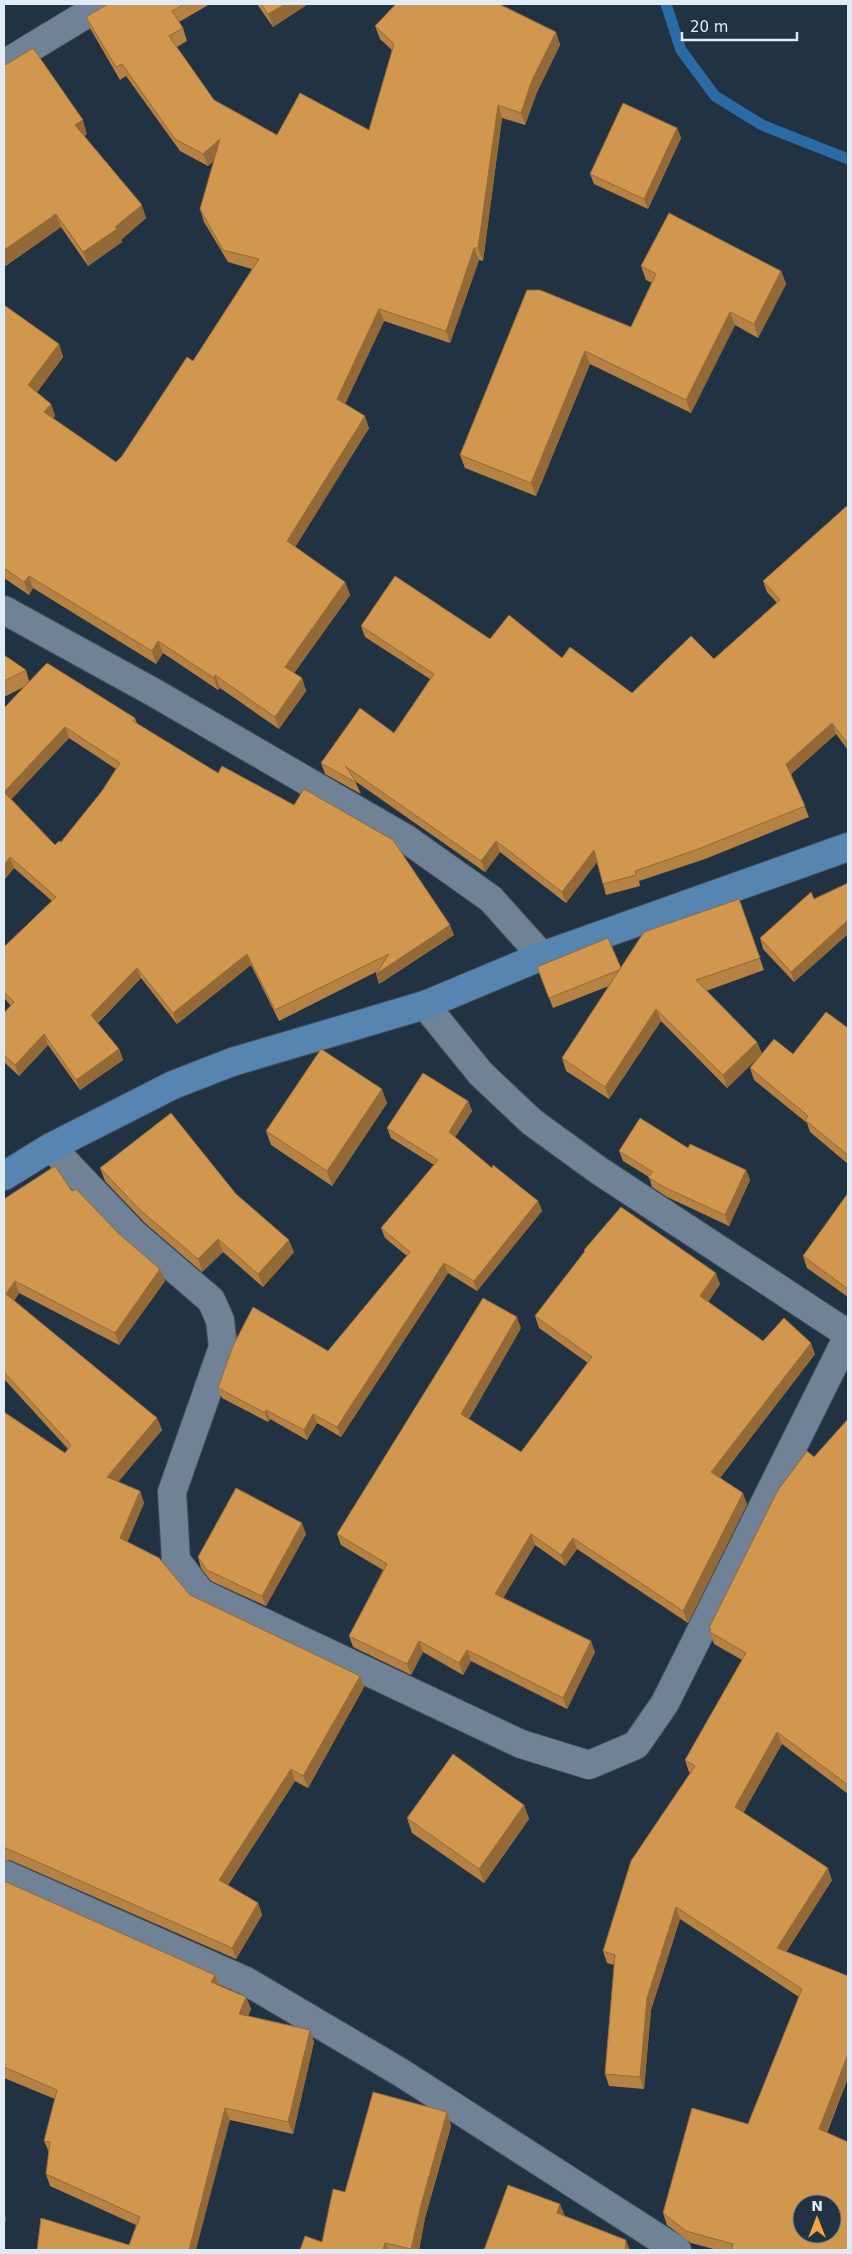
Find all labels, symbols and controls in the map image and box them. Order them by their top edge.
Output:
scale bar [682,10,797,42]
text: 20 m [690,18,728,36]
north arrow [792,2194,842,2244]
text: N [811,2198,823,2214]

